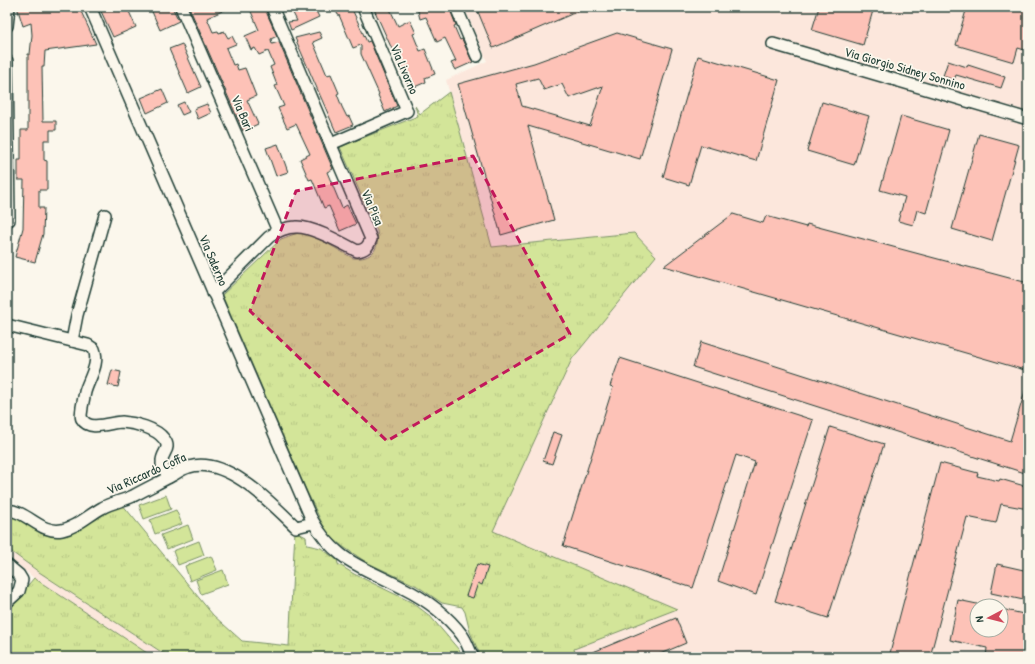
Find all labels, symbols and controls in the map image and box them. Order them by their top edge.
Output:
street label: Via Livorno [386,41,424,97]
street label: Via Giorgio Sidney Sonnino [842,42,968,94]
street label: Via Bari [227,92,259,134]
street label: Via Pisa [357,186,389,228]
street label: Via Salerno [195,232,233,288]
street label: Via Riccardo Coffa [104,448,188,498]
north arrow [969,598,1009,638]
text: N [972,615,986,623]

